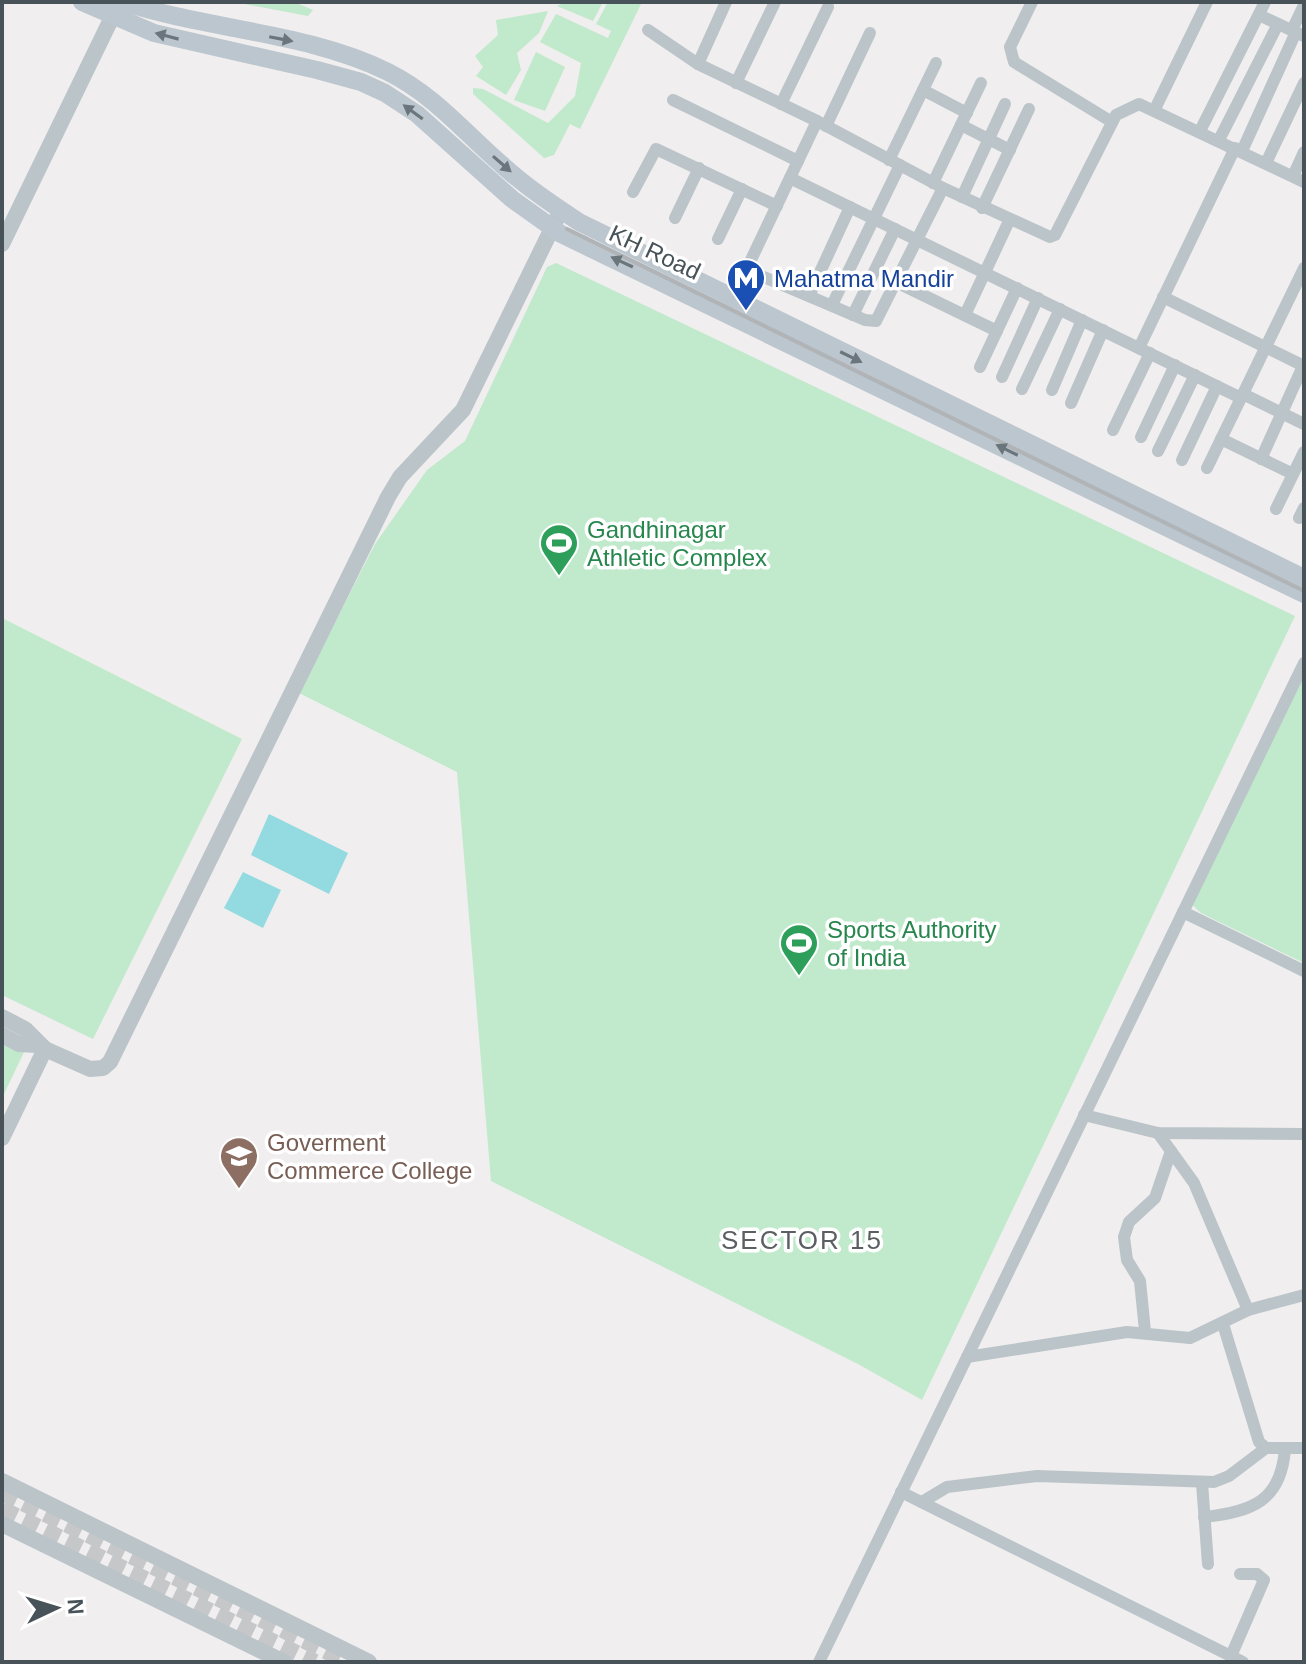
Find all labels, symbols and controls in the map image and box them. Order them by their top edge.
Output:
one-way arrow [154,29,178,42]
one-way arrow [269,34,294,46]
one-way arrow [402,105,423,120]
one-way arrow [492,155,511,173]
street label: KH Road [605,219,705,285]
one-way arrow [611,255,634,269]
metro station icon: Mahatma Mandir [725,257,767,312]
place label: Mahatma Mandir [774,265,954,292]
one-way arrow [840,350,863,364]
one-way arrow [996,443,1019,457]
place label: Gandhinagar Athletic Complex [587,516,767,571]
sports icon: Gandhinagar Athletic Complex [538,522,580,577]
place label: Sports Authority of India [827,916,996,971]
sports icon: Sports Authority of India [778,922,820,977]
place label: Goverment Commerce College [267,1129,472,1184]
school or university icon: Goverment Commerce College [218,1135,260,1190]
district label: SECTOR 15 [721,1225,883,1255]
north arrow [16,1568,96,1648]
text: N [62,1598,88,1615]

